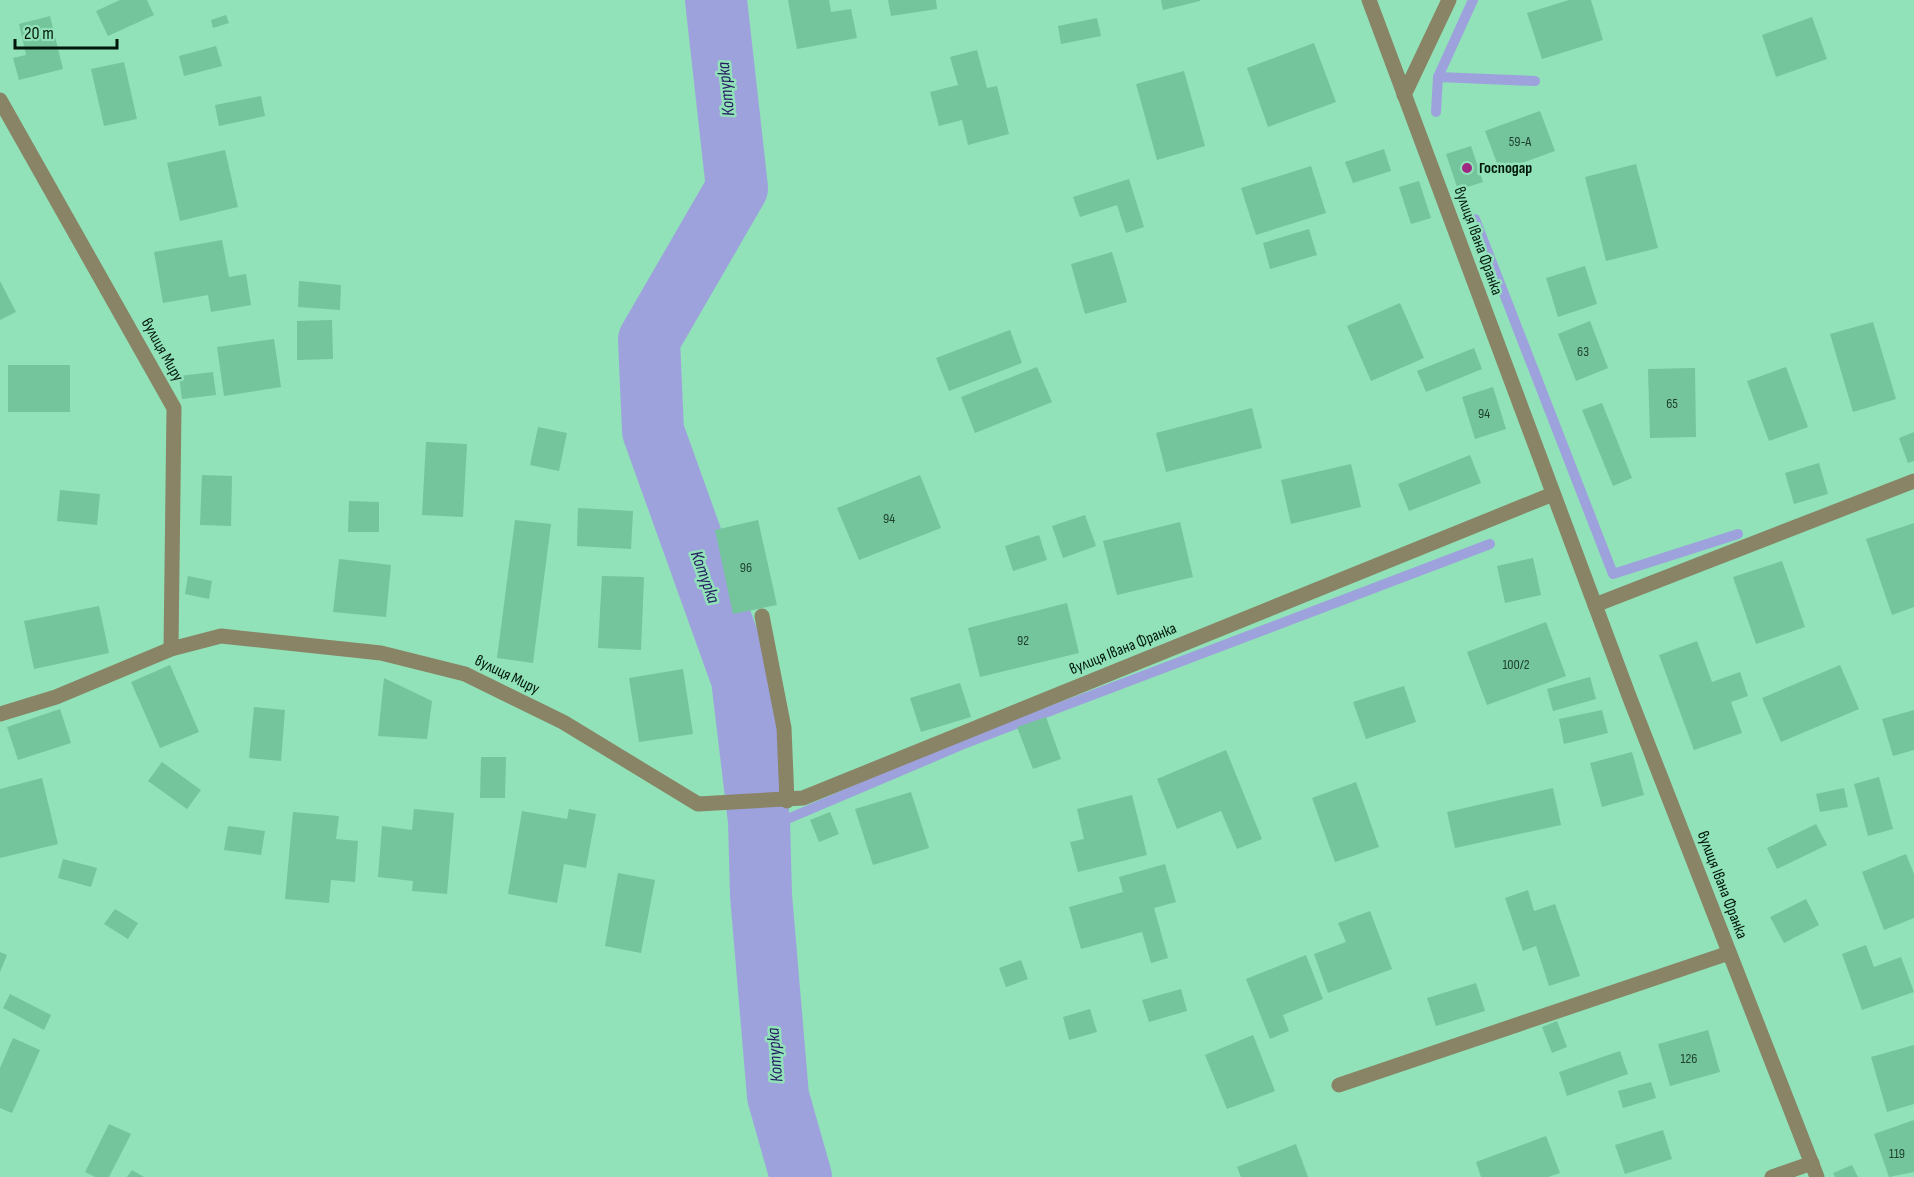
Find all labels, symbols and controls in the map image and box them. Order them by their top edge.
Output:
scale bar [15,12,117,50]
text: 20 m [24,23,54,44]
water label: Котурка [713,60,739,117]
house number: 59-А [1509,133,1532,150]
place label: Господар [1479,159,1532,178]
marker: Господар [1460,161,1474,175]
street label: вулиця Івана Франка [1450,184,1506,298]
street label: вулиця Миру [137,315,187,385]
house number: 63 [1577,343,1589,360]
house number: 65 [1666,395,1678,412]
house number: 94 [1478,405,1490,422]
house number: 94 [883,510,895,527]
water label: Котурка [686,548,724,607]
house number: 96 [740,559,752,576]
street label: вулиця Івана Франка [1067,619,1179,679]
house number: 92 [1017,632,1029,649]
street label: вулиця Миру [472,651,542,699]
house number: 100/2 [1502,656,1530,673]
street label: вулиця Івана Франка [1693,829,1751,941]
water label: Котурка [763,1026,787,1083]
house number: 126 [1681,1050,1697,1067]
house number: 119 [1889,1145,1905,1162]

